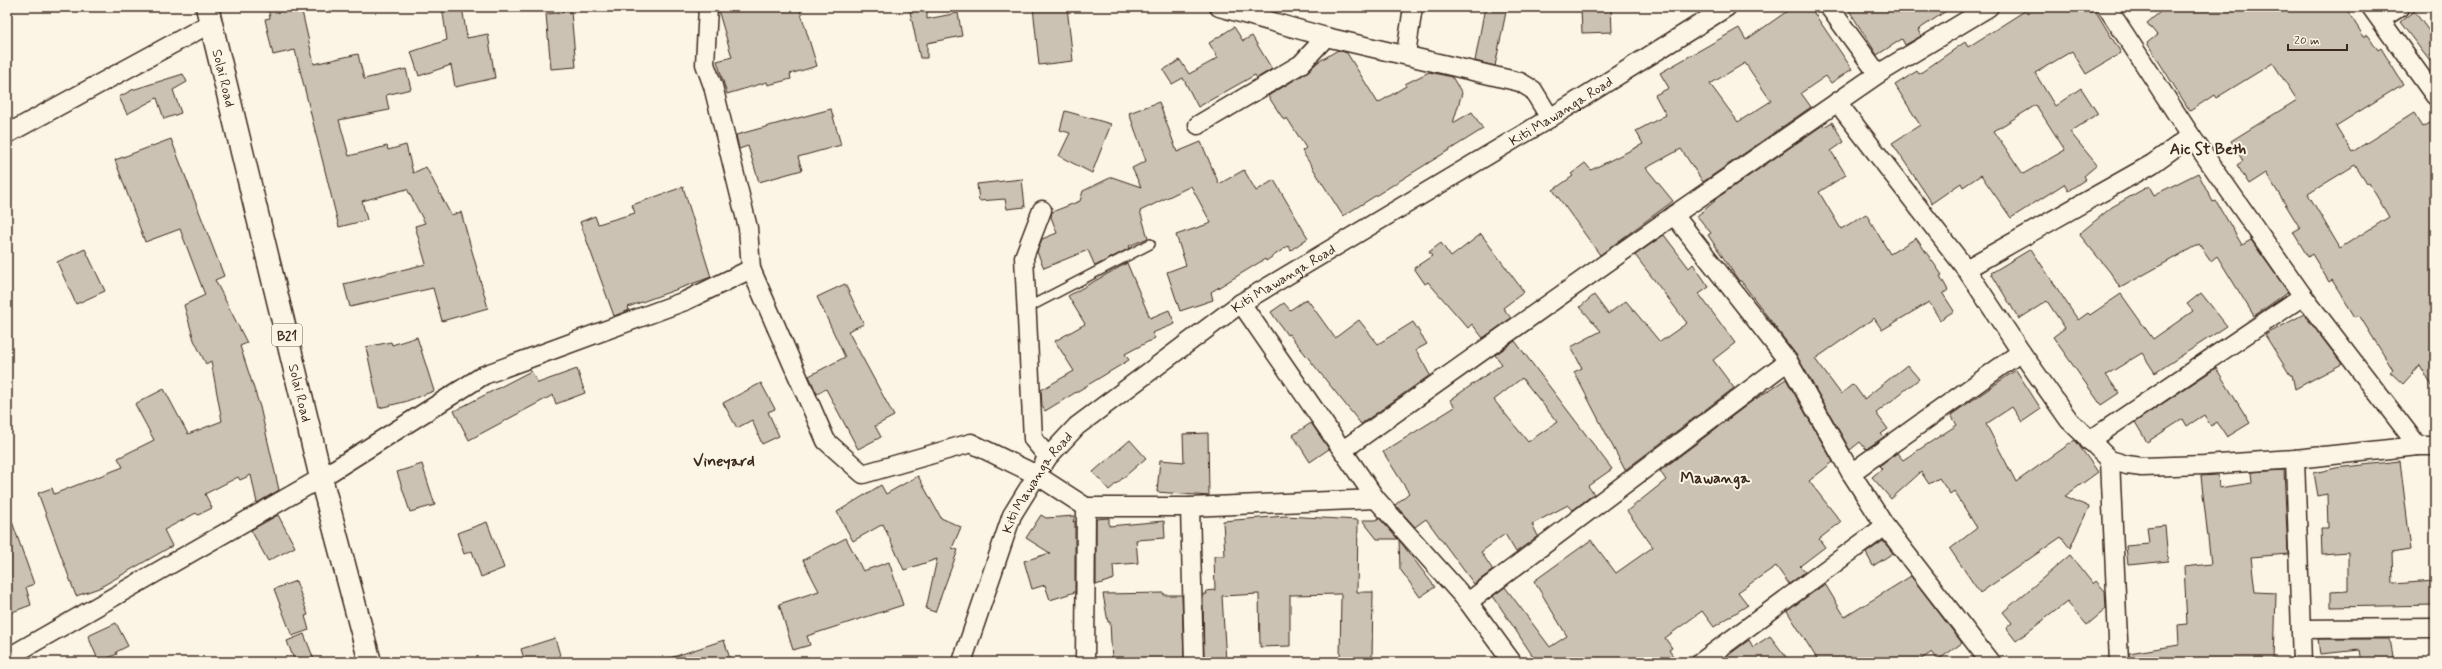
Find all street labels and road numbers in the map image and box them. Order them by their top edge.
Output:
street label: Solai Road [208,47,239,109]
street label: Kiti Mawanga Road [1506,73,1616,150]
street label: Kiti Mawanga Road [1228,241,1339,317]
road number: B21 [272,324,302,346]
street label: Solai Road [284,362,315,424]
street label: Kiti Mawanga Road [998,428,1077,536]

